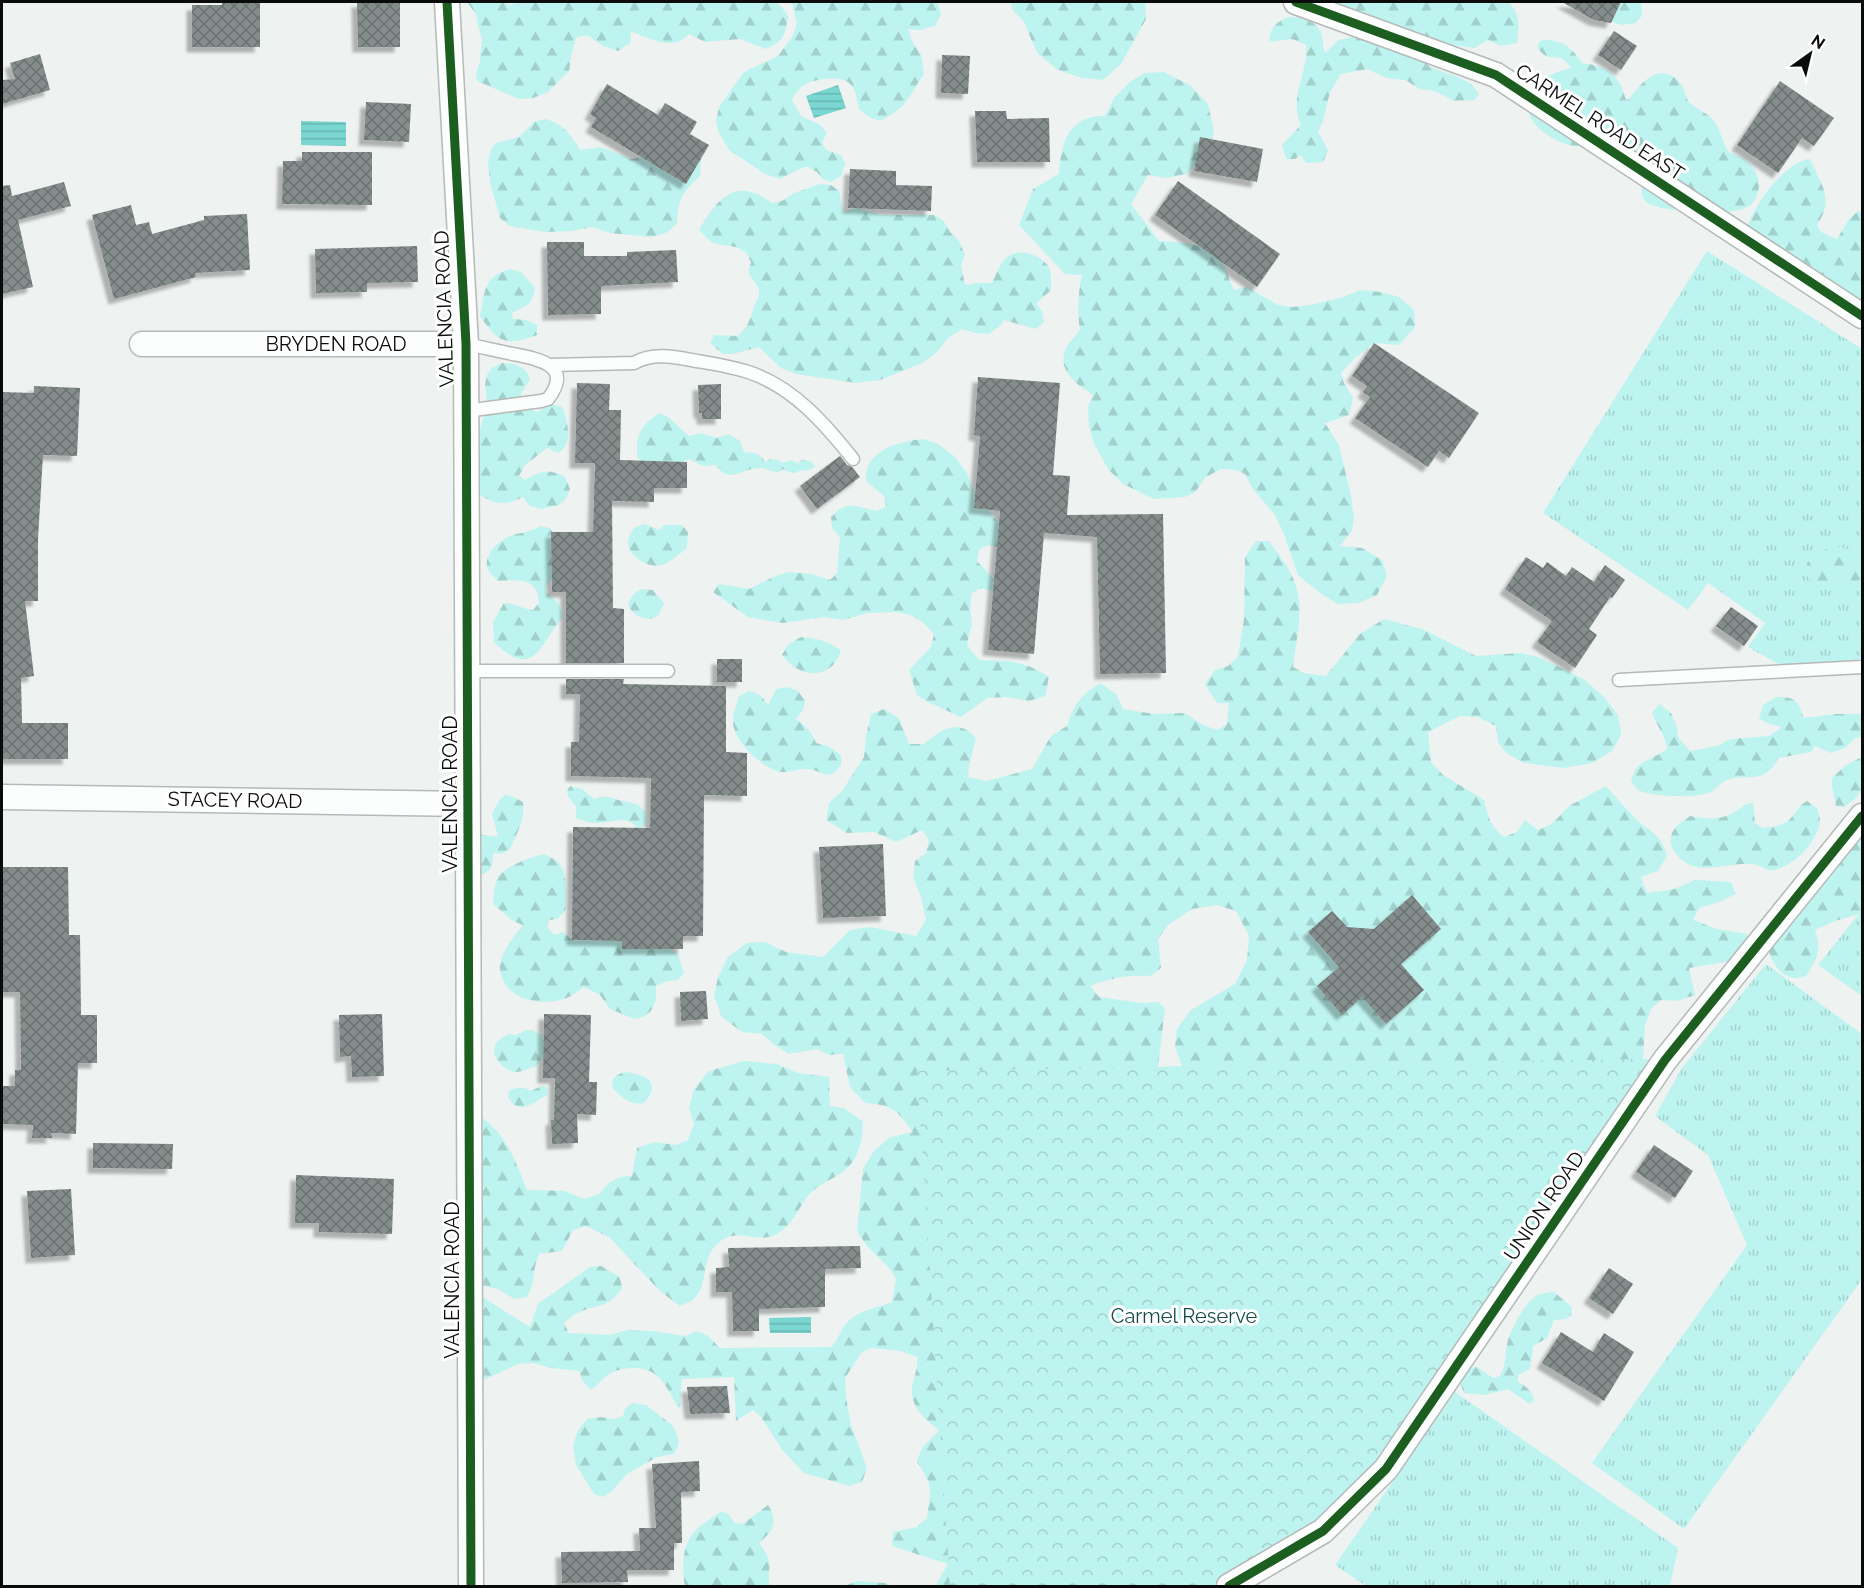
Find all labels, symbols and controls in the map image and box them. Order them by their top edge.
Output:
north arrow [1780,24,1840,84]
text: N [1808,31,1828,53]
street label: CARMEL ROAD EAST [1511,58,1689,186]
street label: VALENCIA ROAD [429,230,459,388]
street label: BRYDEN ROAD [265,332,407,356]
street label: VALENCIA ROAD [438,715,462,873]
street label: STACEY ROAD [167,787,303,813]
street label: UNION ROAD [1499,1147,1589,1265]
street label: VALENCIA ROAD [440,1201,464,1359]
park label: Carmel Reserve [1111,1304,1258,1328]

